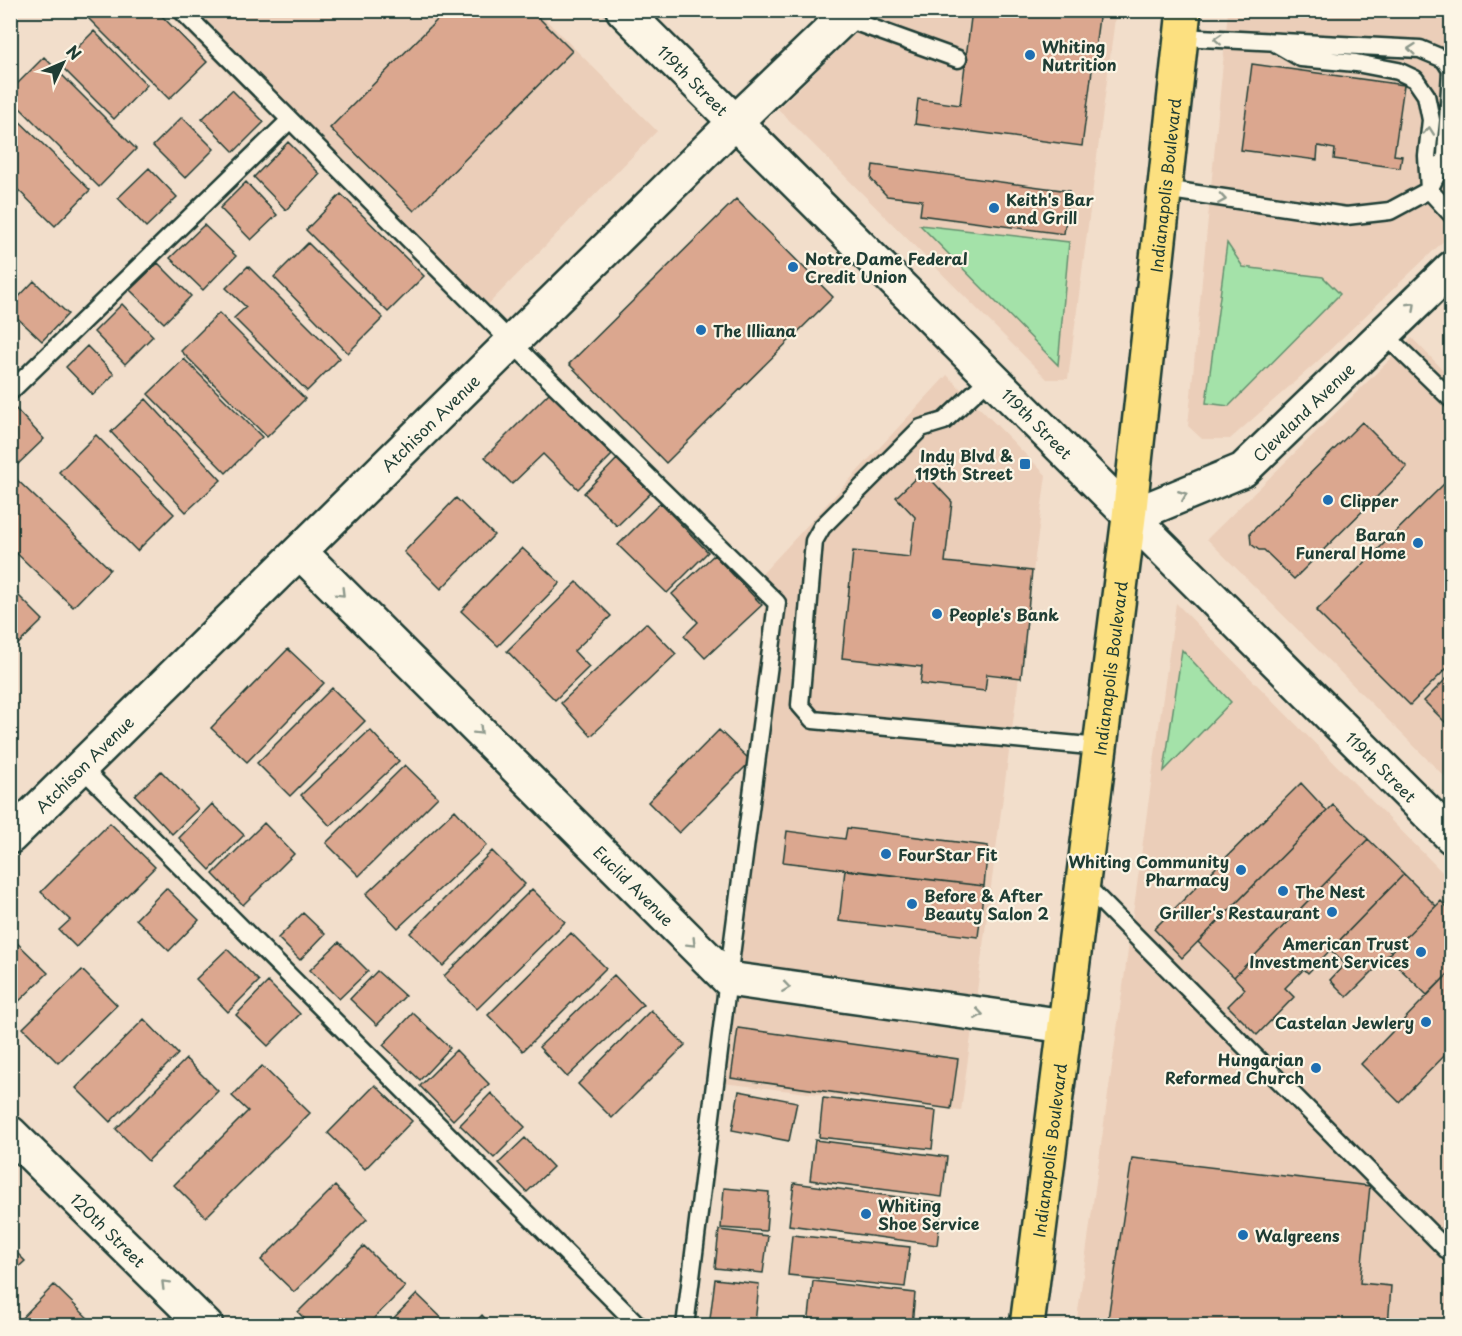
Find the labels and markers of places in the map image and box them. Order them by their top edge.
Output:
place label: Whiting Nutrition [1042,34,1117,76]
marker: Whiting Nutrition [1023,48,1037,62]
place label: Keith's Bar and Grill [1006,187,1095,229]
marker: Keith's Bar and Grill [987,201,1001,215]
place label: Notre Dame Federal Credit Union [805,246,968,288]
marker: Notre Dame Federal Credit Union [786,260,800,274]
place label: The Illiana [713,318,797,342]
marker: The Illiana [694,323,708,337]
place label: Indy Blvd & 119th Street [915,443,1013,485]
marker: Indy Blvd & 119th Street [1018,457,1032,471]
place label: Clipper [1340,488,1399,512]
marker: Clipper [1321,493,1335,507]
place label: Baran Funeral Home [1296,522,1406,564]
marker: Baran Funeral Home [1411,536,1425,550]
place label: People's Bank [949,602,1059,626]
marker: People's Bank [930,607,944,621]
place label: FourStar Fit [898,842,998,866]
marker: FourStar Fit [879,847,893,861]
place label: Whiting Community Pharmacy [1069,849,1229,891]
marker: Whiting Community Pharmacy [1234,863,1248,877]
place label: The Nest [1295,879,1366,903]
place label: Before & After Beauty Salon 2 [924,883,1049,925]
marker: The Nest [1276,884,1290,898]
marker: Before & After Beauty Salon 2 [905,897,919,911]
place label: Griller's Restaurant [1159,900,1320,924]
marker: Griller's Restaurant [1325,905,1339,919]
place label: American Trust Investment Services [1249,931,1409,973]
marker: American Trust Investment Services [1414,945,1428,959]
place label: Castelan Jewlery [1275,1010,1414,1034]
marker: Castelan Jewlery [1419,1015,1433,1029]
place label: Hungarian Reformed Church [1165,1047,1304,1089]
marker: Hungarian Reformed Church [1309,1061,1323,1075]
place label: Whiting Shoe Service [878,1193,980,1235]
marker: Whiting Shoe Service [859,1207,873,1221]
place label: Walgreens [1255,1223,1340,1247]
marker: Walgreens [1236,1228,1250,1242]

